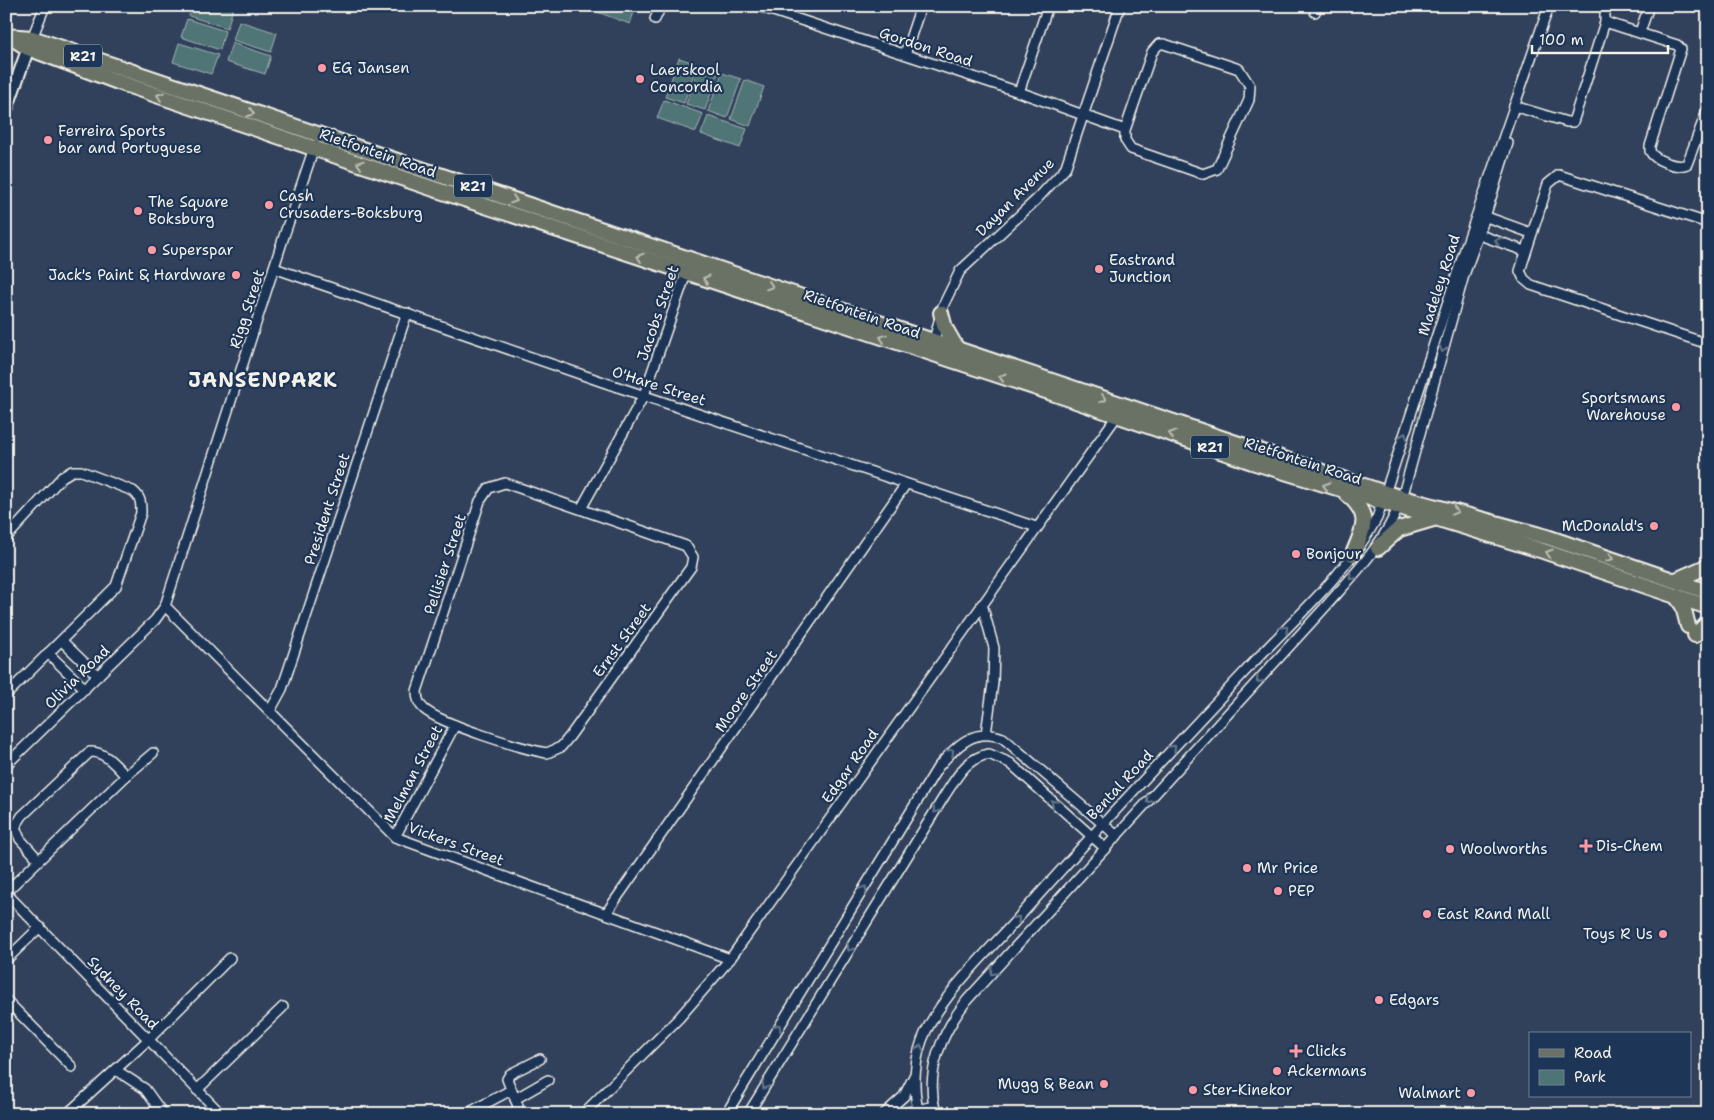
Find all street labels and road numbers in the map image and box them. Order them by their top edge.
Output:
street label: Gordon Road [877,22,976,72]
road number: R21 [64,44,102,68]
street label: Rietfontein Road [317,124,440,183]
street label: Dayan Avenue [971,153,1059,241]
road number: R21 [454,175,492,198]
street label: Madeley Road [1413,231,1465,338]
street label: Jacobs Street [632,263,684,363]
street label: Rigg Street [225,267,269,351]
street label: Rietfontein Road [801,285,924,344]
street label: O'Hare Street [609,361,709,411]
street label: Rietfontein Road [1242,433,1365,490]
road number: R21 [1191,436,1229,458]
street label: President Street [299,450,355,568]
street label: Pellisier Street [419,511,471,617]
street label: Ernst Street [588,599,656,681]
street label: Olivia Road [40,640,114,713]
street label: Moore Street [710,646,782,736]
street label: Melman Street [379,722,447,826]
street label: Edgar Road [817,725,883,807]
street label: Bental Road [1082,745,1158,824]
street label: Vickers Street [405,817,507,871]
street label: Sydney Road [83,952,163,1034]

